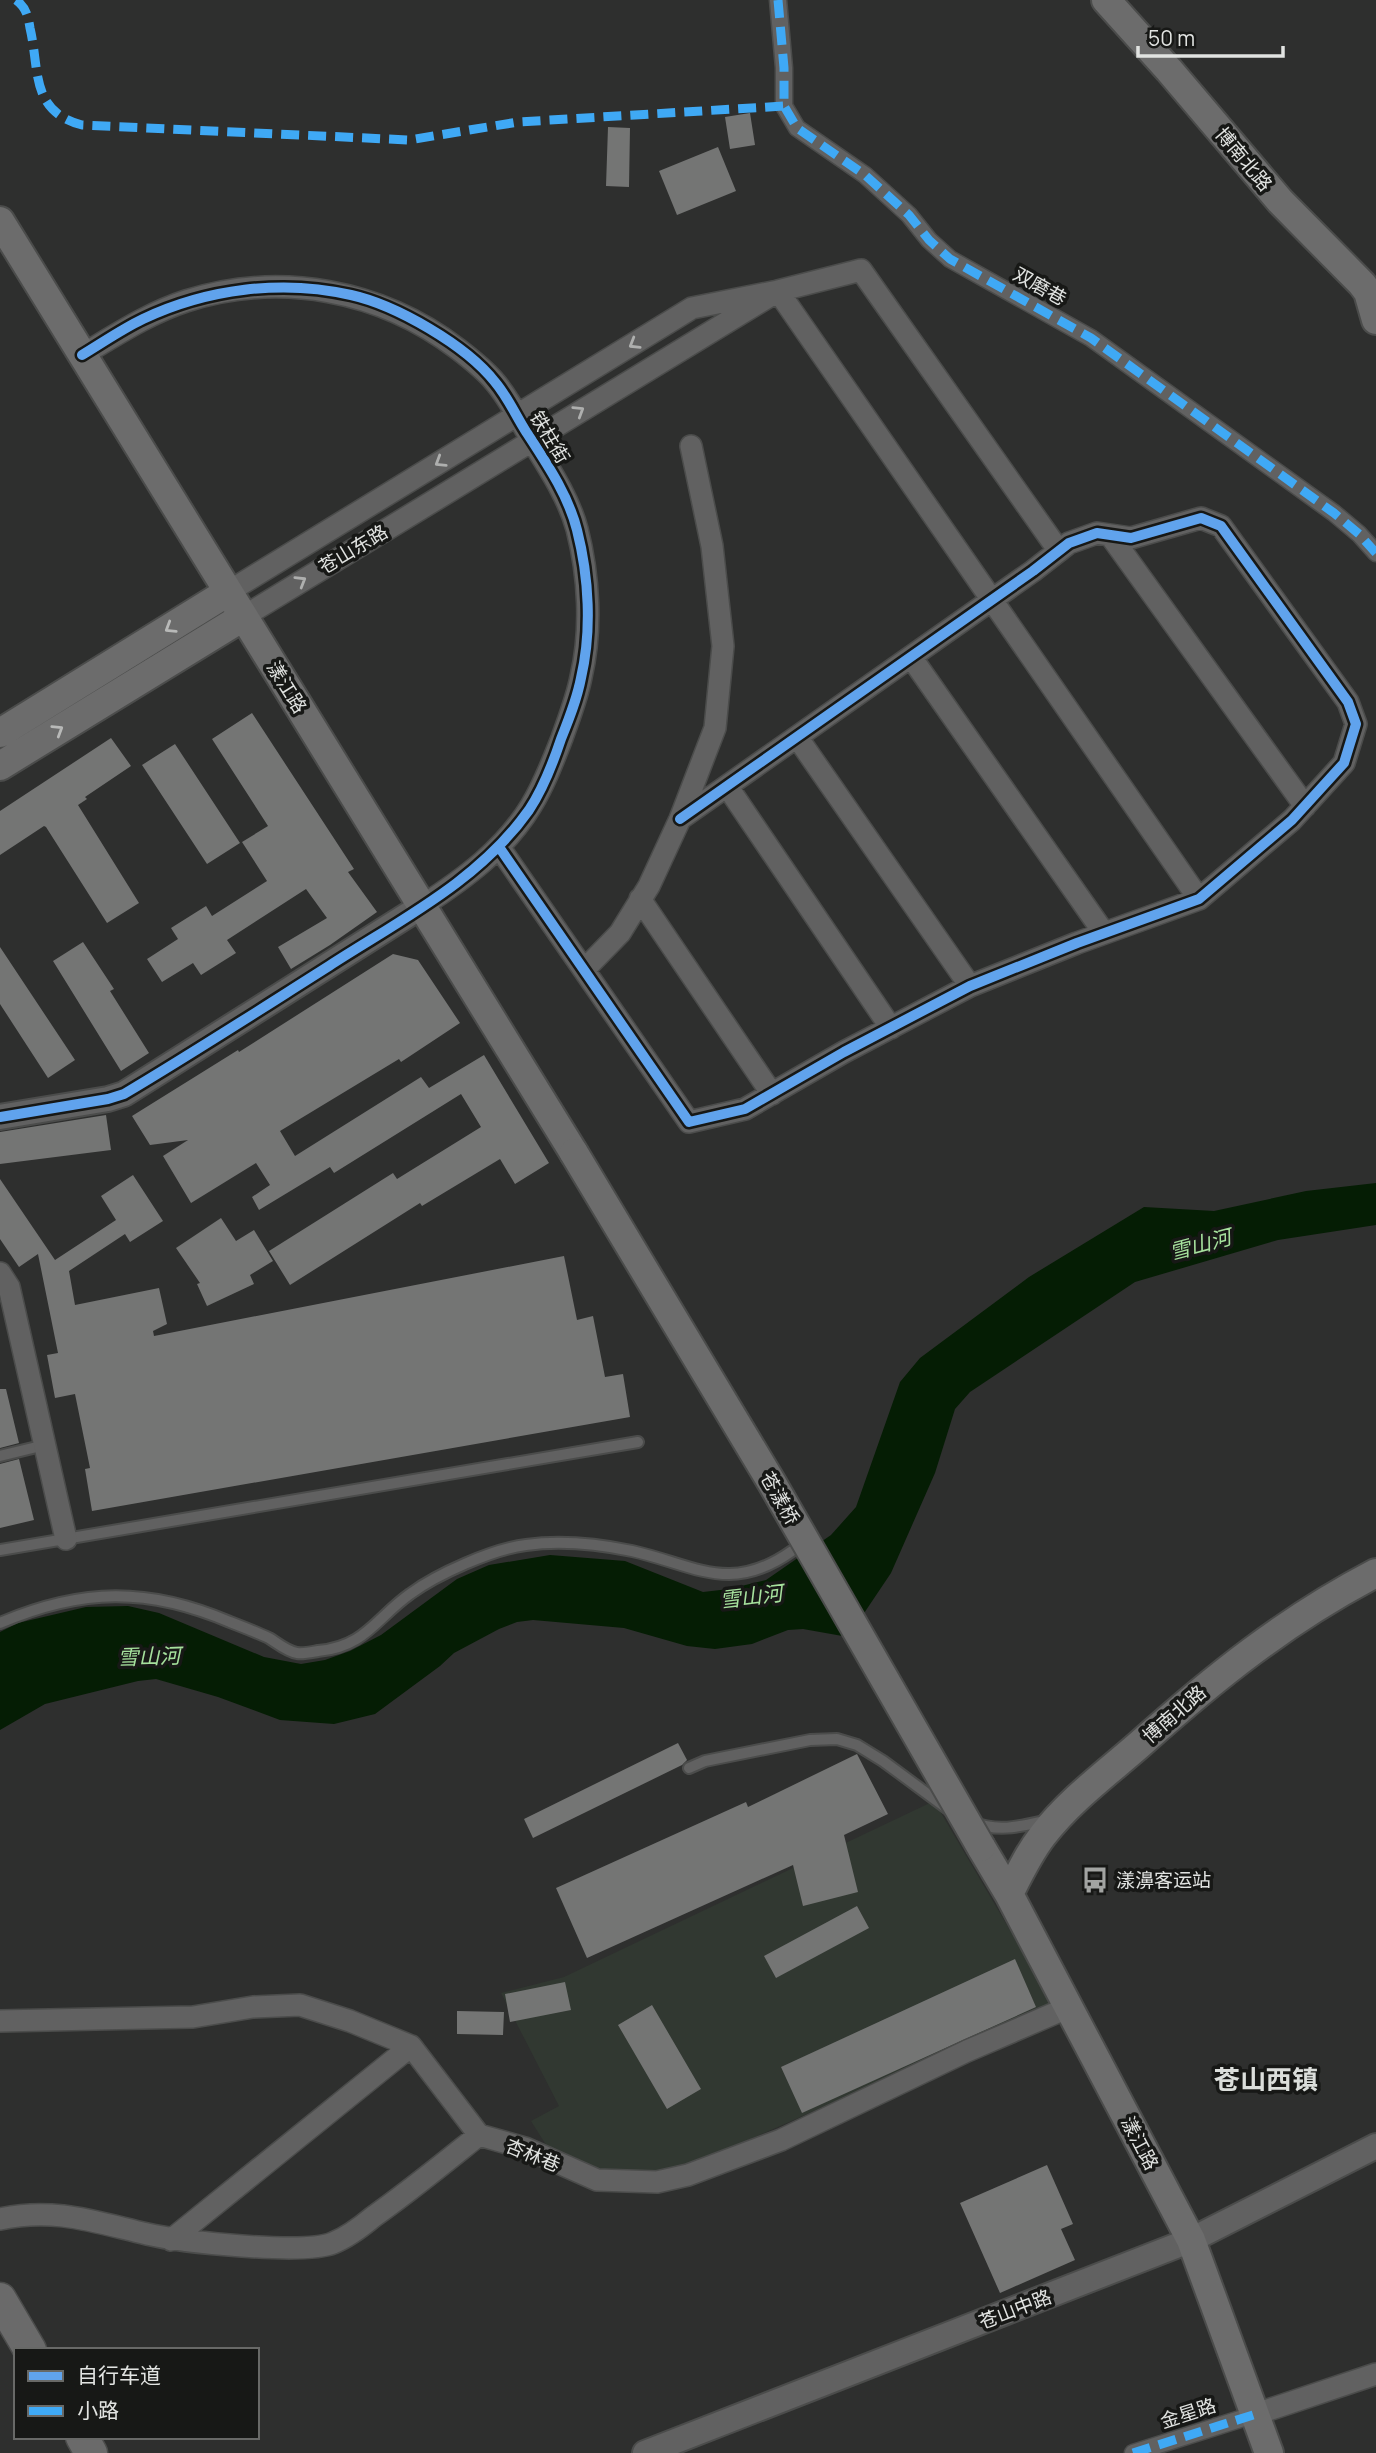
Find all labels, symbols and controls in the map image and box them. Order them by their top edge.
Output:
scale bar [1138,14,1283,58]
text: 50 m [1148,24,1195,52]
street label: 博南北路 [1210,122,1278,196]
street label: 双磨巷 [1009,261,1071,311]
one-way arrow [628,335,641,348]
street label: 铁柱街 [524,406,576,468]
one-way arrow [571,407,584,420]
one-way arrow [434,454,447,467]
street label: 苍山东路 [314,518,392,580]
one-way arrow [294,577,307,590]
one-way arrow [164,620,177,633]
street label: 漾江路 [261,656,313,718]
one-way arrow [51,726,64,739]
water label: 雪山河 [1166,1221,1238,1266]
street label: 苍漾桥 [754,1467,806,1529]
water label: 雪山河 [718,1578,788,1614]
water label: 雪山河 [117,1641,185,1671]
street label: 博南北路 [1137,1679,1211,1749]
bus stop icon: 漾濞客运站 [1080,1865,1110,1895]
place label: 漾濞客运站 [1116,1867,1211,1893]
district label: 苍山西镇 [1214,2061,1318,2097]
street label: 漾江路 [1115,2112,1165,2174]
street label: 杏林巷 [502,2132,564,2178]
street label: 苍山中路 [975,2283,1055,2335]
legend [14,2348,259,2439]
text: 自行车道 [77,2361,161,2389]
street label: 金星路 [1157,2392,1219,2434]
text: 小路 [77,2396,119,2424]

